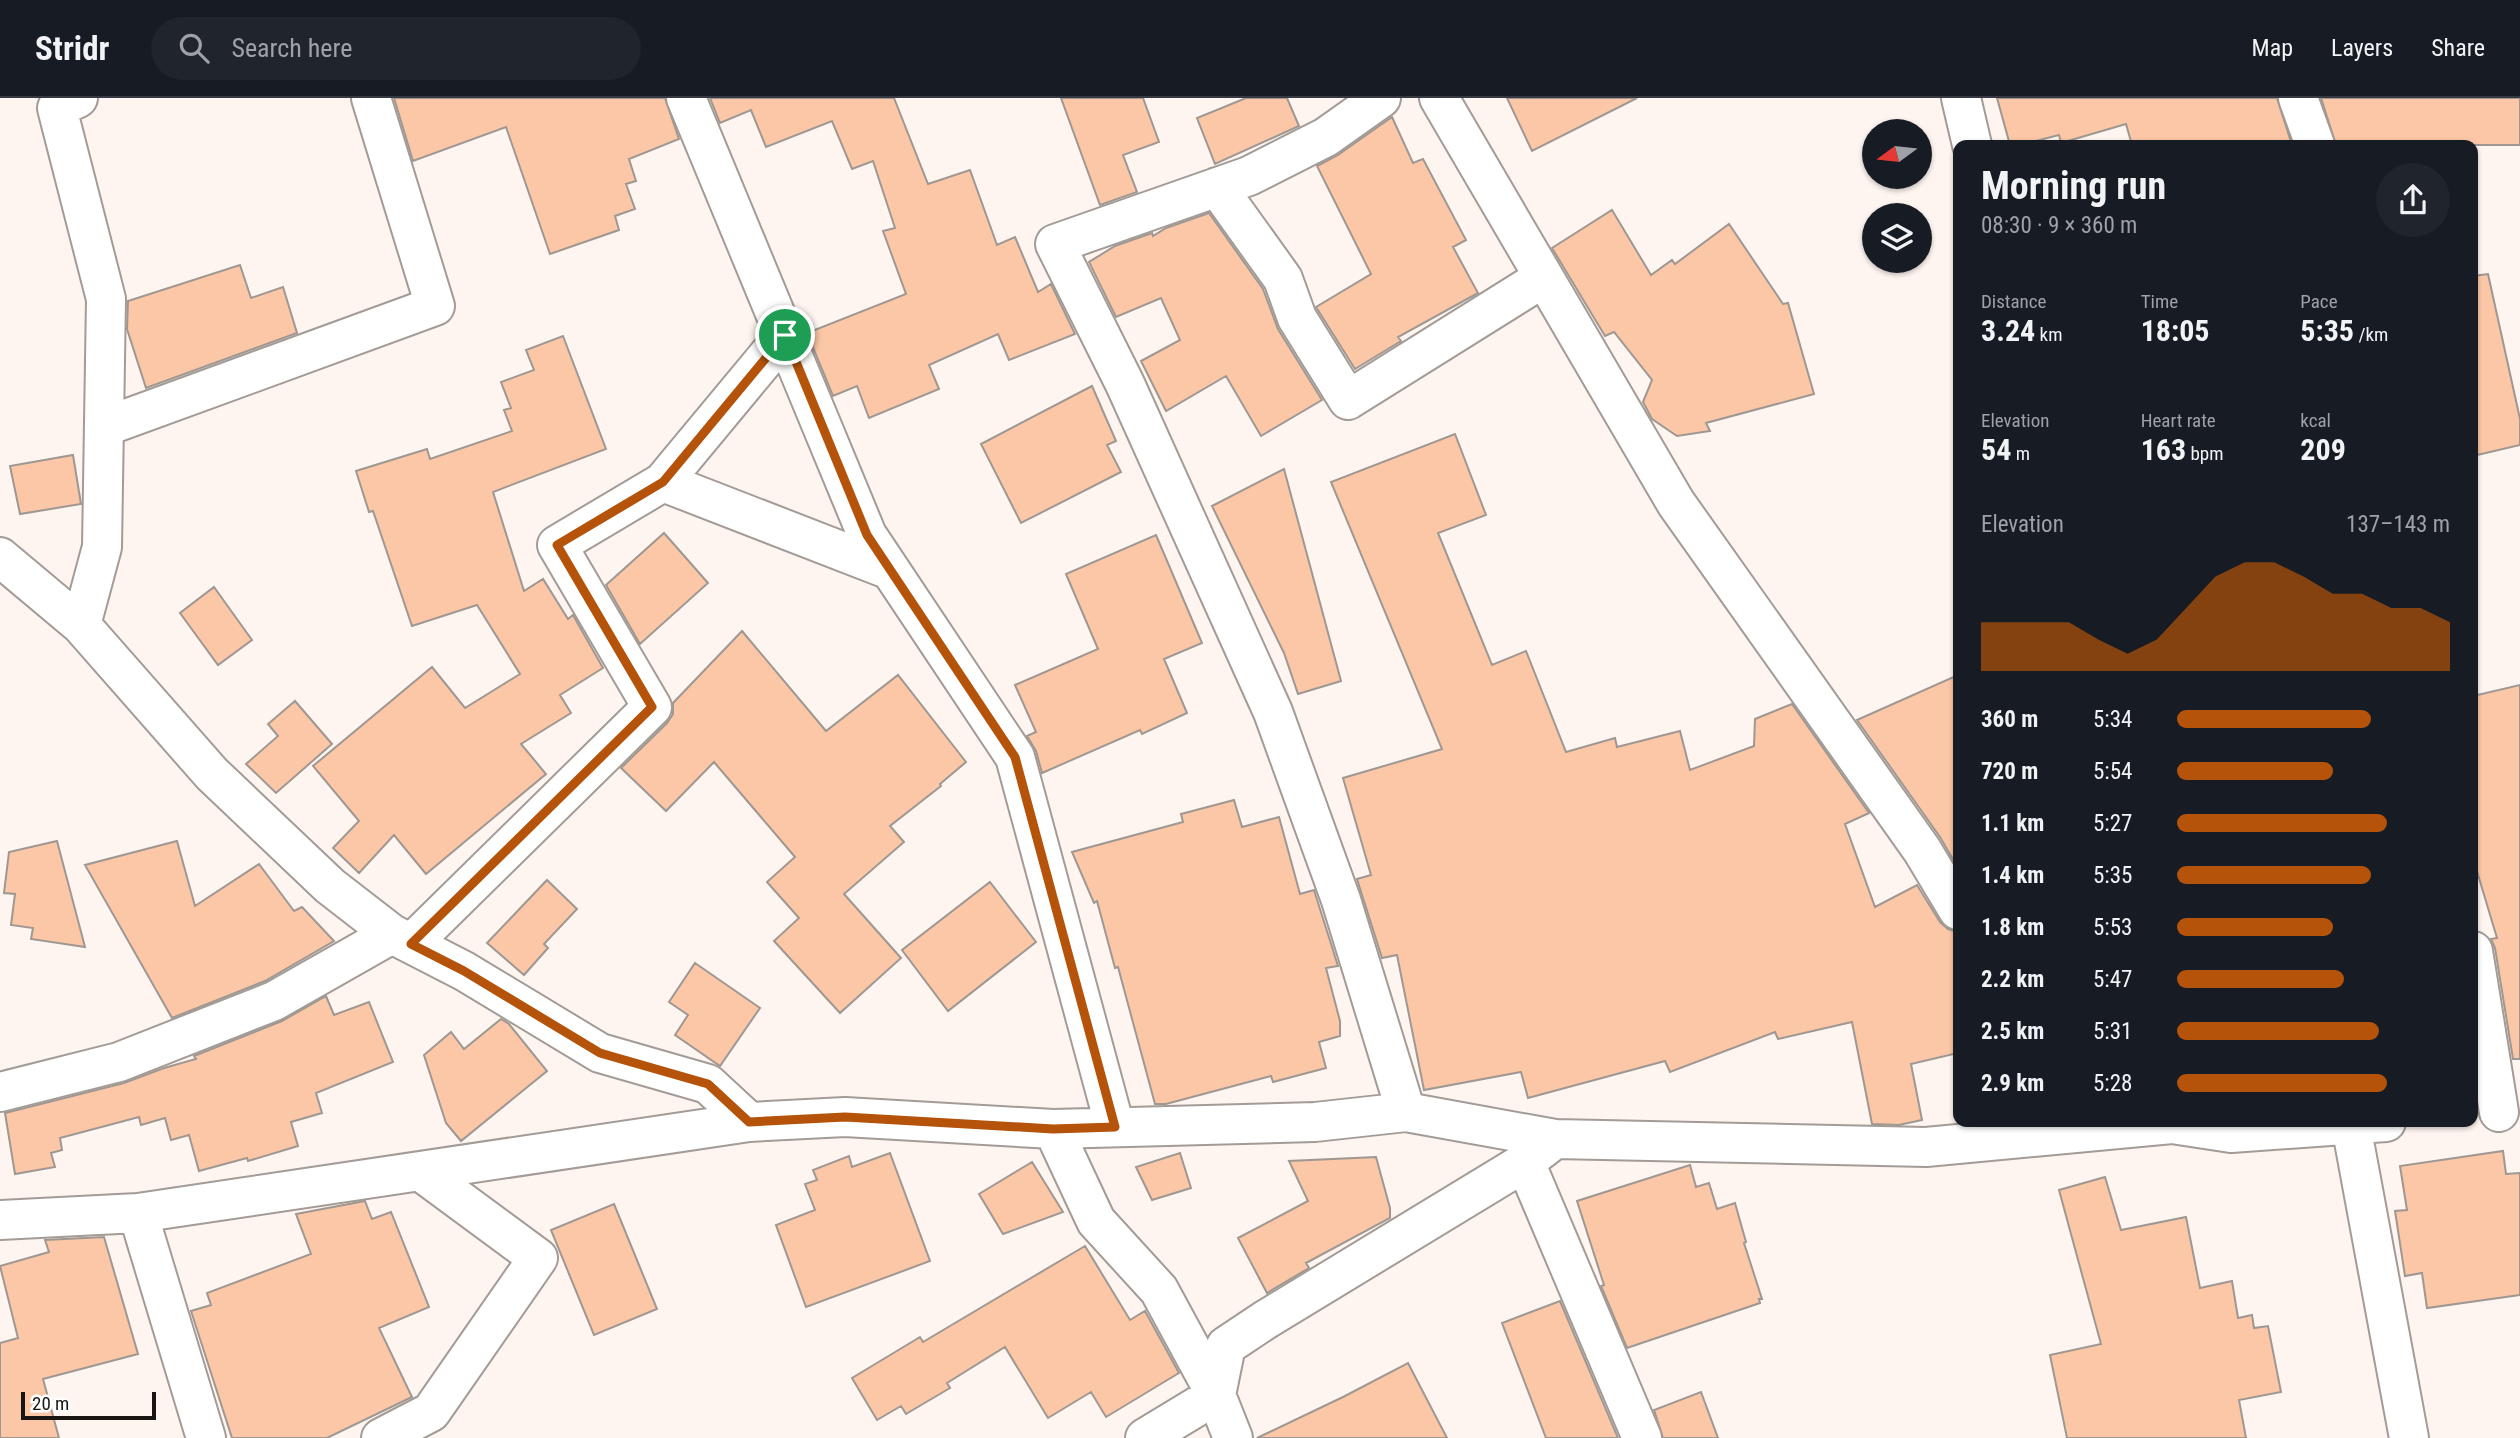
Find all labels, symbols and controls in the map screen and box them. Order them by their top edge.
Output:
search box [151,17,641,80]
text: Stridr [35,29,109,68]
icon: search [175,29,213,67]
text: Search here [231,33,352,63]
text: Map [2252,34,2293,62]
text: Layers [2331,34,2393,62]
text: Share [2431,34,2485,62]
north arrow [1862,119,1932,189]
map controls [1862,119,1932,273]
button: share [2376,163,2450,237]
text: Morning run [1981,164,2166,208]
button: layers [1862,203,1932,273]
text: 08:30 · 9 × 360 m [1981,212,2137,239]
text: Distance [1981,290,2046,313]
text: Time [2141,290,2178,313]
text: Pace [2300,290,2338,313]
pin [755,305,815,365]
text: 3.24 [1981,313,2035,348]
text: 18:05 [2141,313,2210,348]
text: 5:35 [2300,313,2354,348]
icon: arrive [766,316,804,354]
text: km [2035,323,2062,346]
text: /km [2354,323,2388,346]
text: Elevation [1981,409,2049,432]
text: Heart rate [2141,409,2216,432]
text: kcal [2300,409,2331,432]
text: 54 [1981,432,2011,467]
text: 163 [2141,432,2186,467]
text: 209 [2300,432,2346,467]
text: m [2011,442,2030,465]
text: bpm [2186,442,2224,465]
text: Elevation [1981,511,2064,538]
text: 137–143 m [2346,511,2450,538]
text: 360 m [1981,706,2038,733]
text: 5:34 [2093,706,2132,733]
text: 720 m [1981,758,2038,785]
text: 5:54 [2093,758,2132,785]
text: 1.1 km [1981,810,2044,837]
text: 5:27 [2093,810,2132,837]
text: 1.4 km [1981,862,2044,889]
text: 5:35 [2093,862,2132,889]
text: 1.8 km [1981,914,2044,941]
text: 5:53 [2093,914,2132,941]
text: 2.2 km [1981,966,2044,993]
text: 5:47 [2093,966,2132,993]
text: 2.5 km [1981,1018,2044,1045]
text: 5:31 [2093,1018,2132,1045]
text: 2.9 km [1981,1070,2044,1097]
text: 5:28 [2093,1070,2132,1097]
scale bar [21,1389,156,1421]
text: 20 m [32,1392,69,1415]

